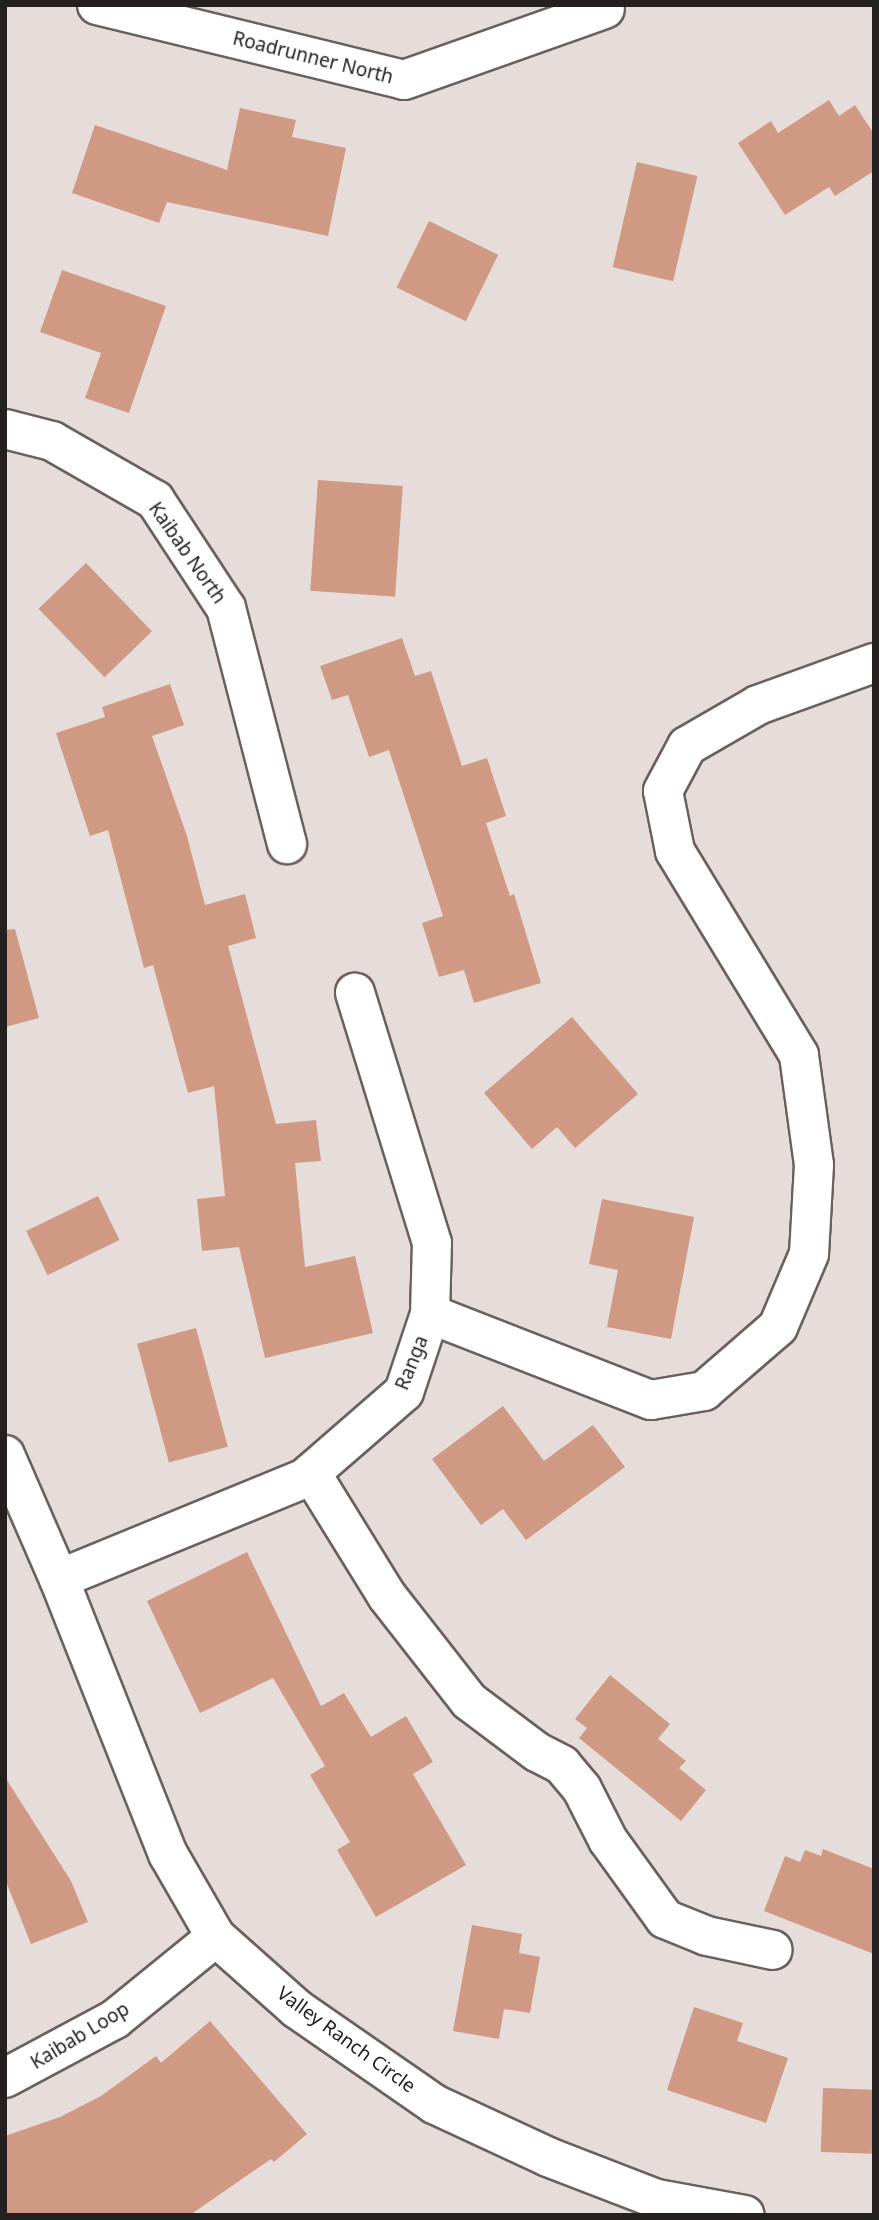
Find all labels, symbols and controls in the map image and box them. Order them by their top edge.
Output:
street label: Roadrunner North [230,27,396,89]
street label: Kaibab North [144,498,230,608]
street label: Ranga [391,1333,433,1393]
street label: Valley Ranch Circle [272,1982,420,2098]
street label: Kaibab Loop [27,1998,133,2074]

